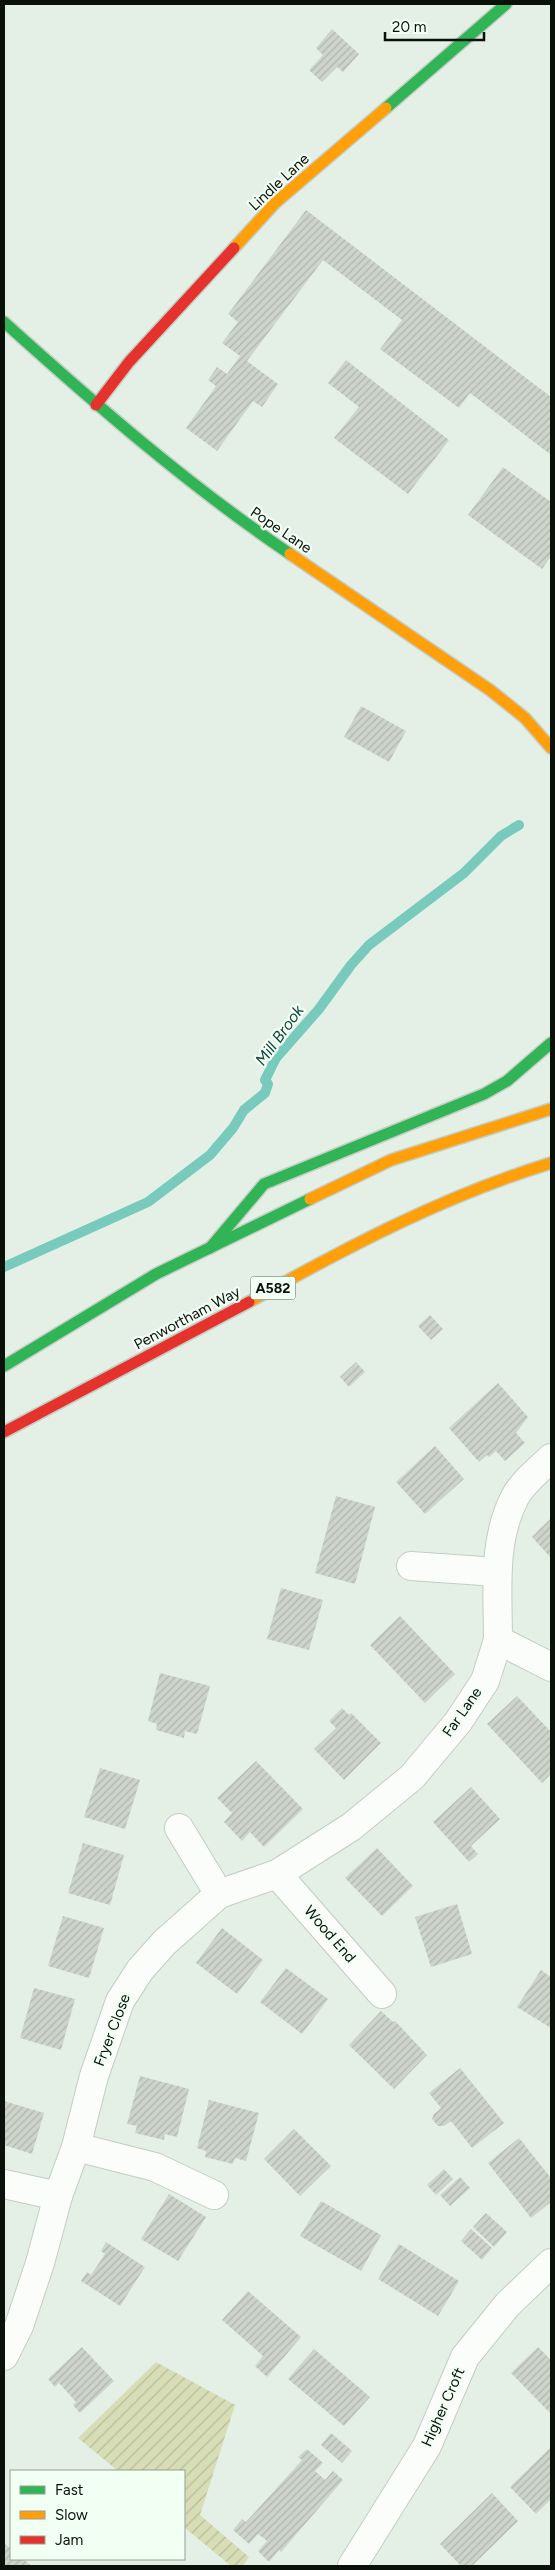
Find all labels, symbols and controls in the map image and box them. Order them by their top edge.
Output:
scale bar [385,10,484,42]
text: 20 m [392,18,426,36]
street label: Lindle Lane [245,150,313,214]
street label: Pope Lane [247,503,315,557]
water label: Mill Brook [251,1000,308,1069]
road number: A582 [250,1276,296,1300]
street label: Penwortham Way [131,1282,243,1354]
street label: Far Lane [438,1684,486,1740]
street label: Wood End [300,1902,360,1966]
street label: Fryer Close [90,1991,134,2069]
street label: Higher Croft [418,2364,469,2449]
legend [10,2470,185,2560]
text: Fast [55,2481,84,2499]
text: Slow [55,2506,88,2524]
text: Jam [55,2531,83,2549]

